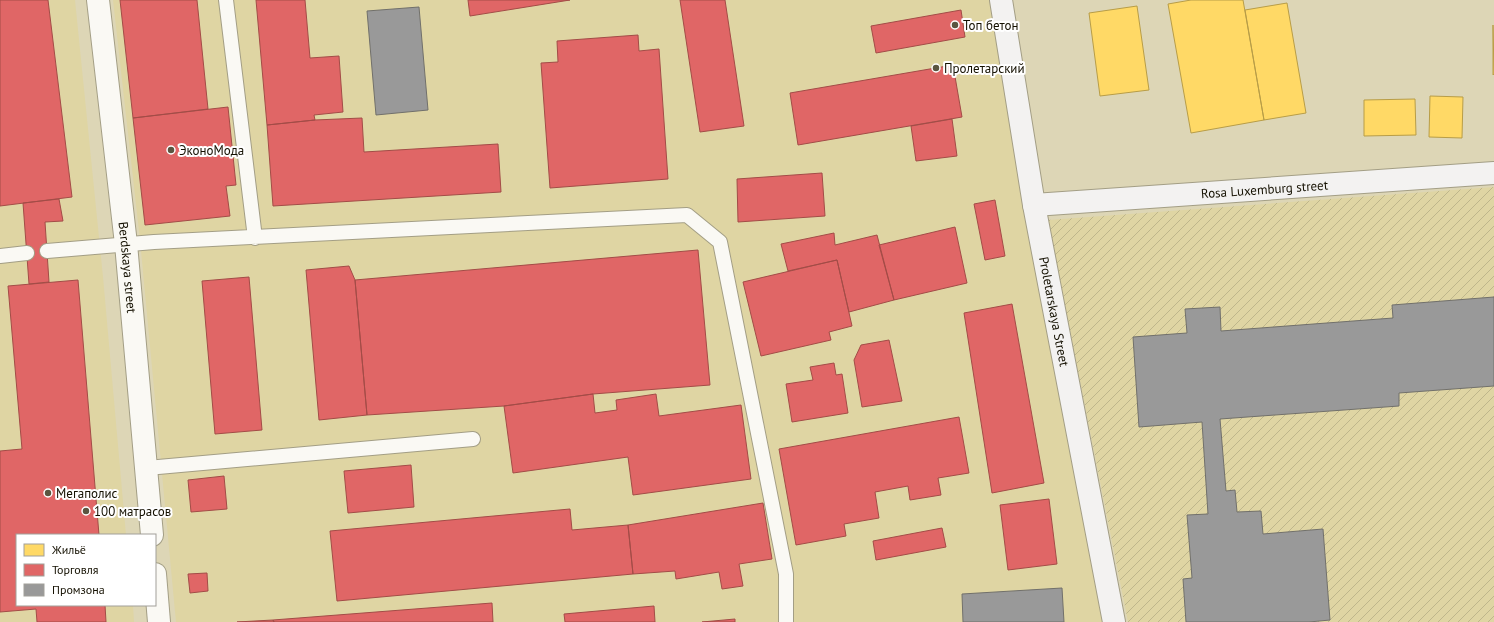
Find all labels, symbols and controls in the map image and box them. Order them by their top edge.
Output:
place label: Топ бетон [963,17,1018,34]
marker: Топ бетон [950,20,960,30]
place label: Пролетарский [944,60,1025,77]
marker: Пролетарский [931,63,941,73]
place label: ЭконоМода [179,142,244,159]
marker: ЭконоМода [166,145,176,155]
street label: Rosa Luxemburg street [1200,176,1329,202]
street label: Berdskaya street [115,221,141,314]
street label: Proletarskaya Street [1036,255,1073,368]
place label: Мегаполис [56,485,118,502]
marker: Мегаполис [43,488,53,498]
place label: 100 матрасов [94,503,171,520]
marker: 100 матрасов [81,506,91,516]
legend [16,534,156,606]
text: Жильё [51,542,86,557]
text: Торговля [52,562,98,577]
text: Промзона [52,582,105,597]

